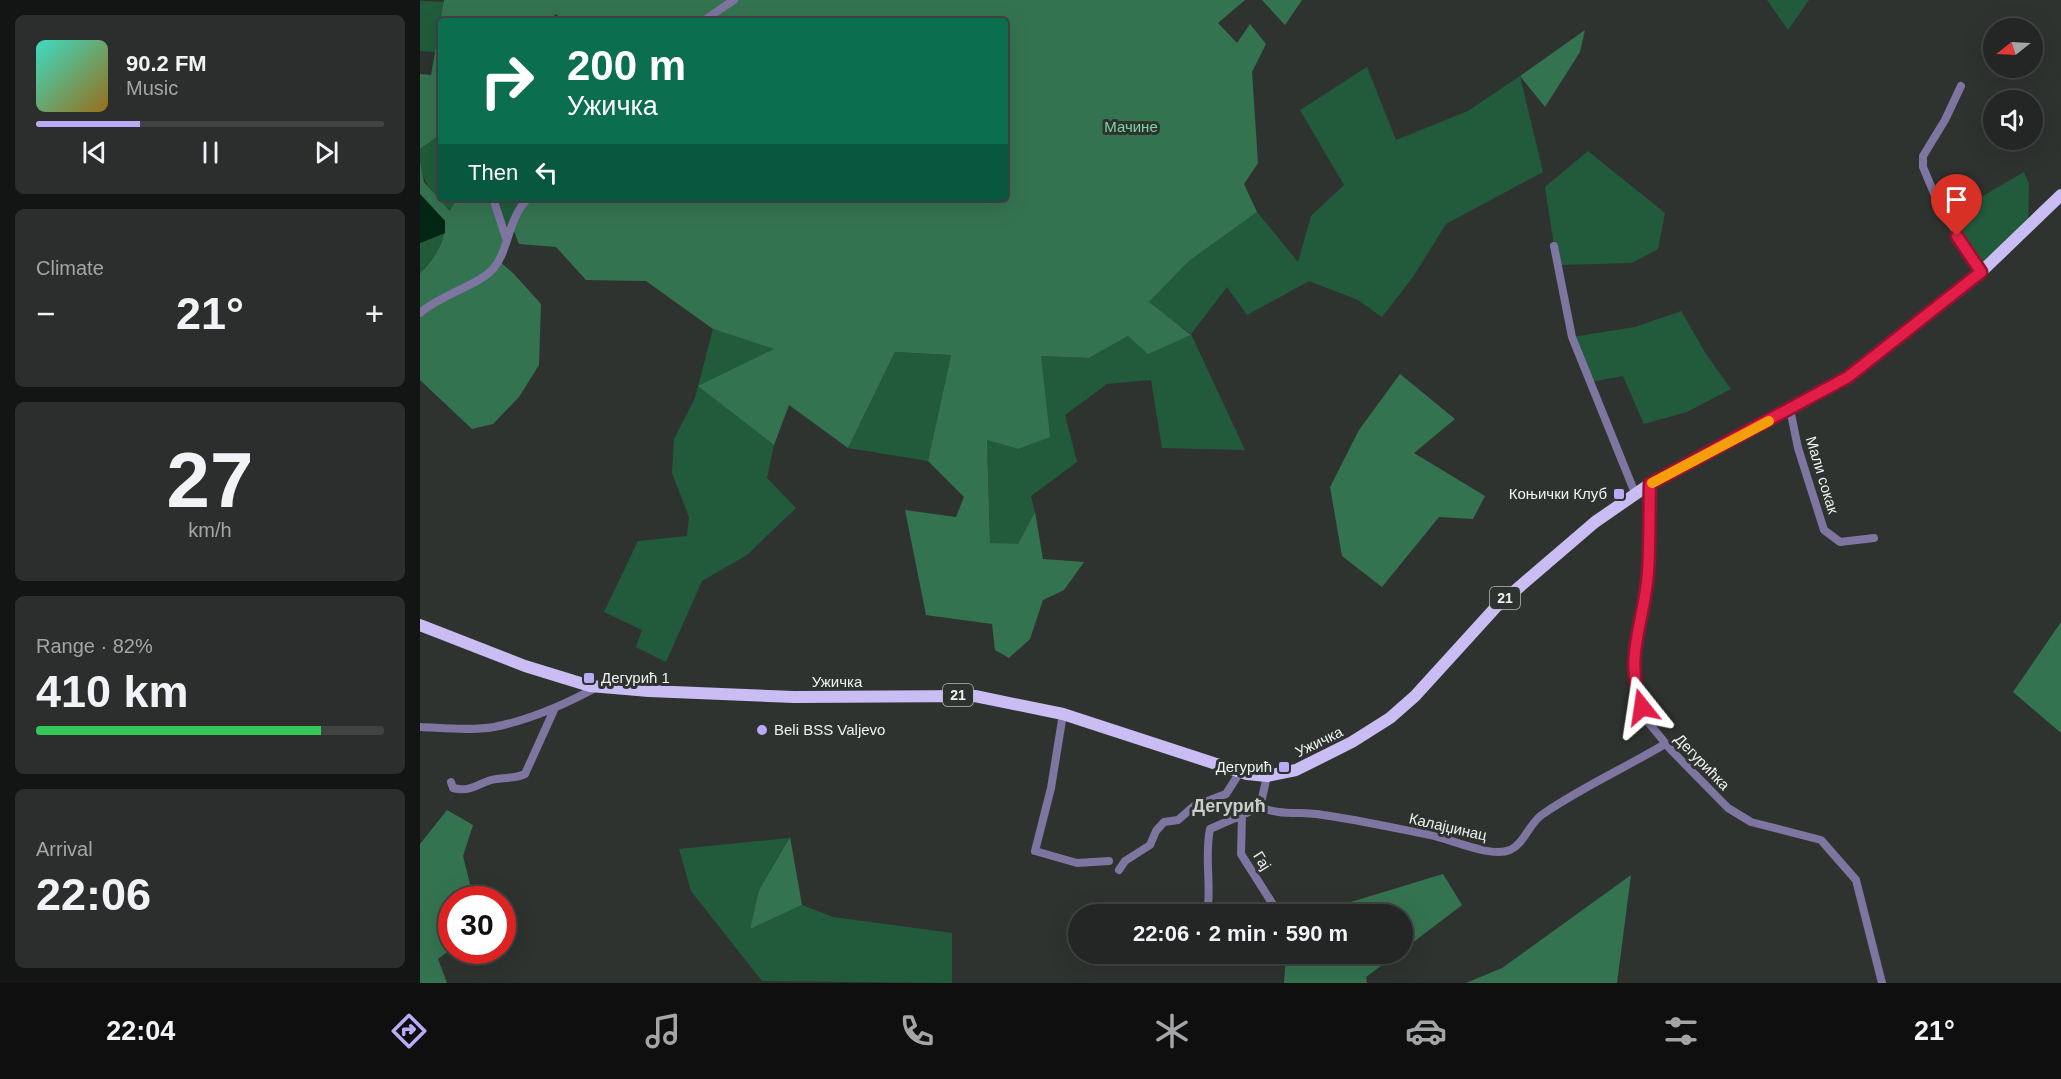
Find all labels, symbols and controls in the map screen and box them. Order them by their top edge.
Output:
north arrow [1983,18,2043,78]
map controls [1983,18,2043,150]
icon: right [468,42,546,120]
text: 200 m [567,42,686,89]
text: 90.2 FM [126,51,207,76]
text: Music [126,77,178,99]
button: sound [1983,90,2043,150]
text: Ужичка [567,91,658,121]
park label: Мачине [1104,118,1158,135]
icon: previous [78,136,111,169]
icon: pause [194,136,227,169]
icon: next [310,136,343,169]
icon: left [530,156,563,189]
text: Then [468,160,518,185]
pin [1931,174,1982,236]
icon: arrive [1940,183,1973,216]
text: Climate [36,257,104,279]
text: 21° [176,288,244,339]
text: − [36,295,55,332]
text: + [365,295,384,332]
street label: Мали сокак [1803,434,1842,516]
text: 27 [167,436,253,524]
place label: Коњички Клуб [1509,485,1607,502]
marker: Коњички Клуб [1612,487,1626,501]
text: km/h [188,519,232,541]
road number: 21 [1490,587,1520,609]
text: Range · 82% [36,635,153,657]
text: 410 km [36,666,189,717]
place label: Дегурић 1 [601,669,670,686]
marker: Дегурић 1 [582,671,596,685]
street label: Ужичка [812,673,863,690]
position arrow [1610,675,1674,739]
road number: 21 [943,684,973,706]
place label: Beli BSS Valjevo [774,721,885,738]
marker: Beli BSS Valjevo [755,723,769,737]
street label: Ужичка [1292,723,1346,760]
street label: Дегурићка [1671,730,1734,794]
place label: Дегурић [1216,758,1272,775]
marker: Дегурић [1277,760,1291,774]
district label: Дегурић [1192,796,1266,816]
street label: Калајџинац [1408,809,1489,844]
text: Arrival [36,838,93,860]
street label: Гај [1250,848,1275,873]
text: 22:06 [36,869,151,920]
speed limit sign: 30 [438,886,516,964]
text: 22:06 · 2 min · 590 m [1133,921,1348,946]
icon: directions [388,1010,430,1052]
icon: music [642,1010,684,1052]
icon: phone [896,1010,938,1052]
icon: climate [1151,1010,1193,1052]
icon: car [1405,1010,1447,1052]
icon: filters [1660,1010,1702,1052]
text: 22:04 [106,1016,175,1046]
text: 21° [1914,1016,1955,1046]

